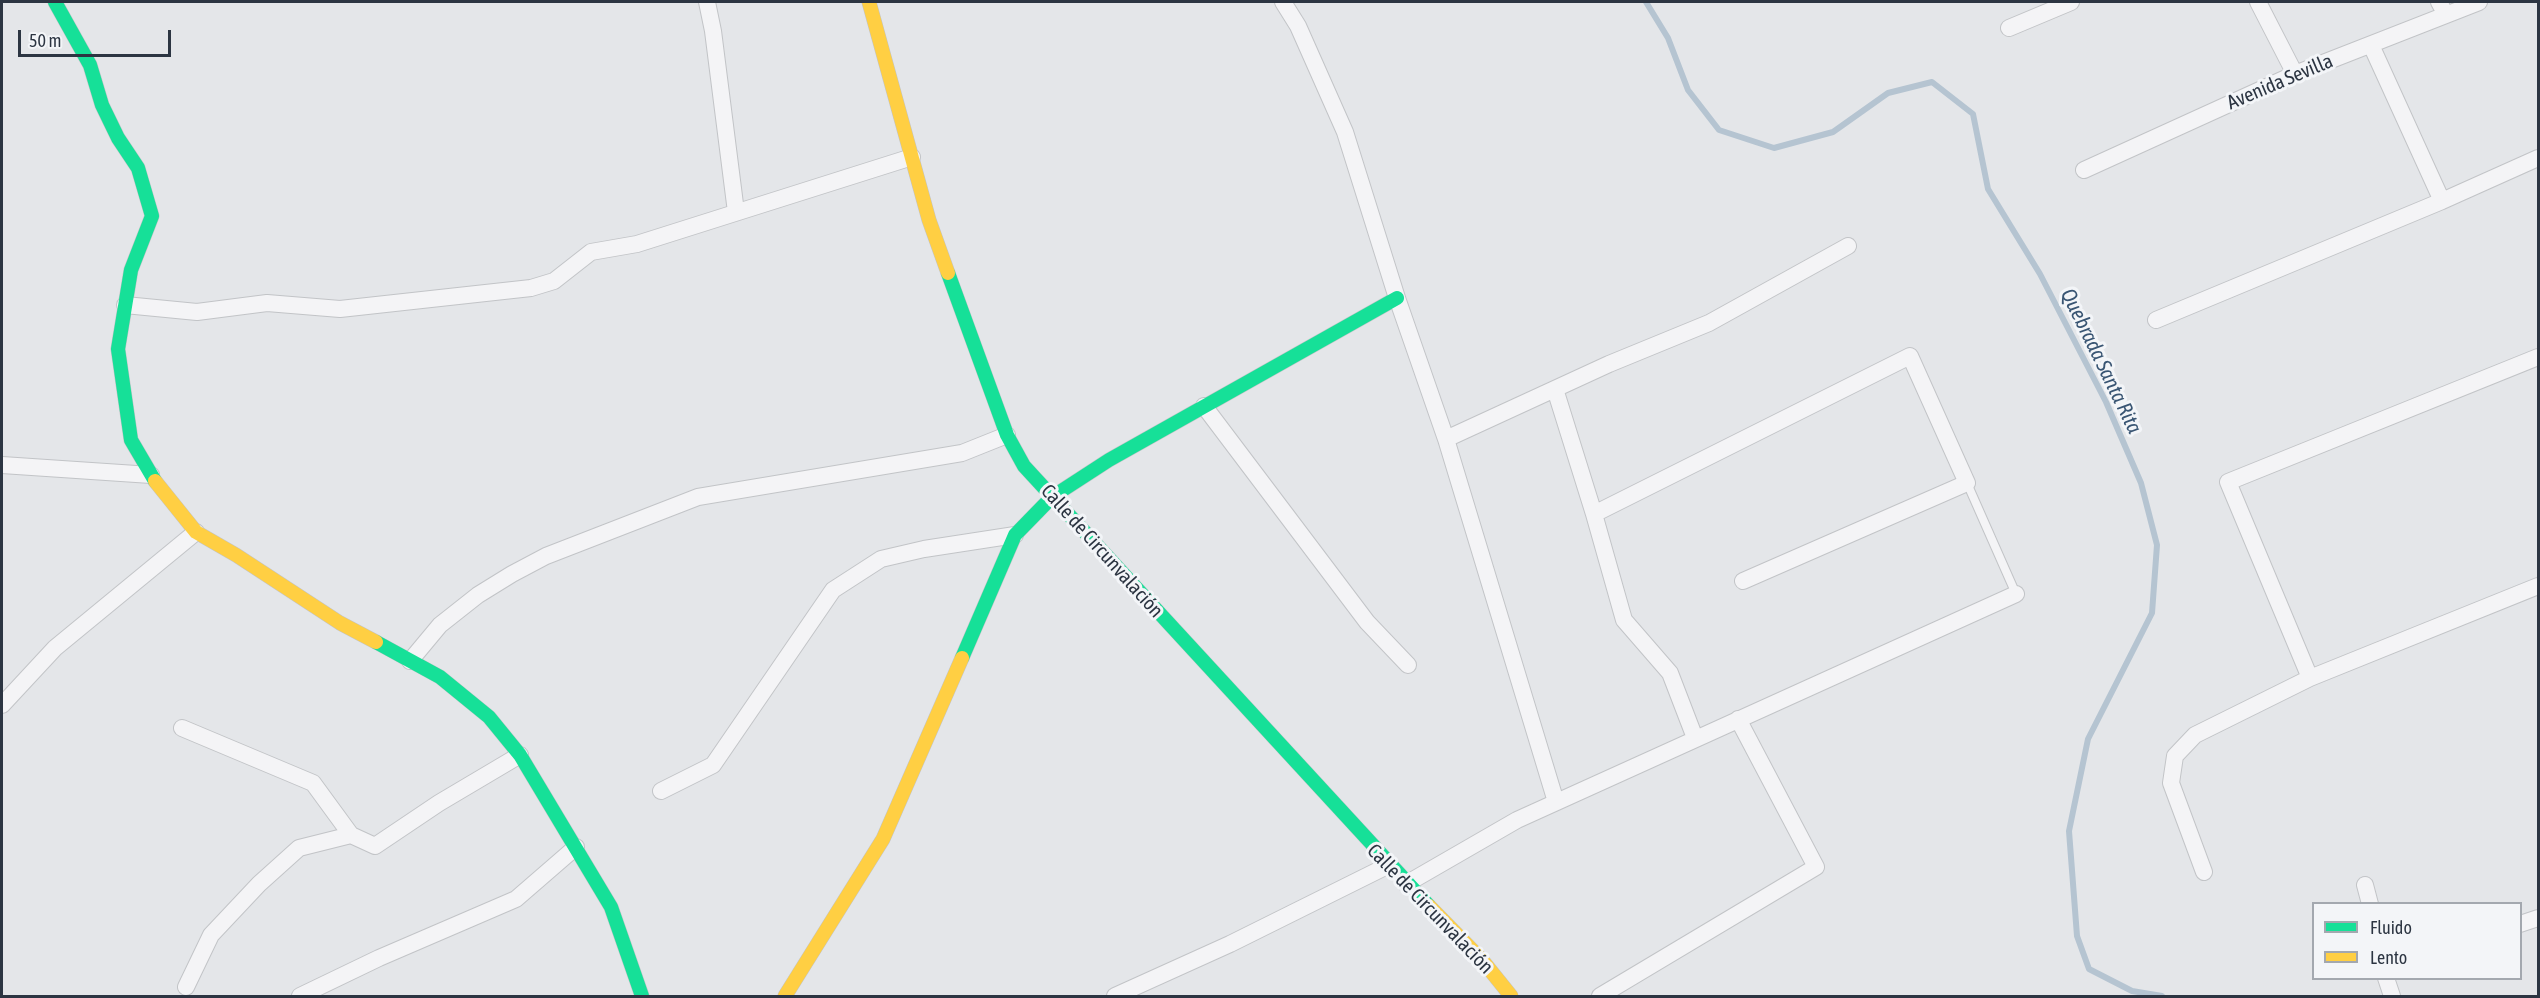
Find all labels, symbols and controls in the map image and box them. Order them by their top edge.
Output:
scale bar [21,18,174,56]
text: 50 m [29,30,61,51]
street label: Avenida Sevilla [2223,49,2337,115]
water label: Quebrada Santa Rita [2055,284,2147,438]
street label: Calle de Circunvalación [1036,479,1168,623]
street label: Calle de Circunvalación [1362,839,1498,979]
legend [2312,902,2522,980]
text: Fluido [2370,917,2412,938]
text: Lento [2370,947,2407,968]

